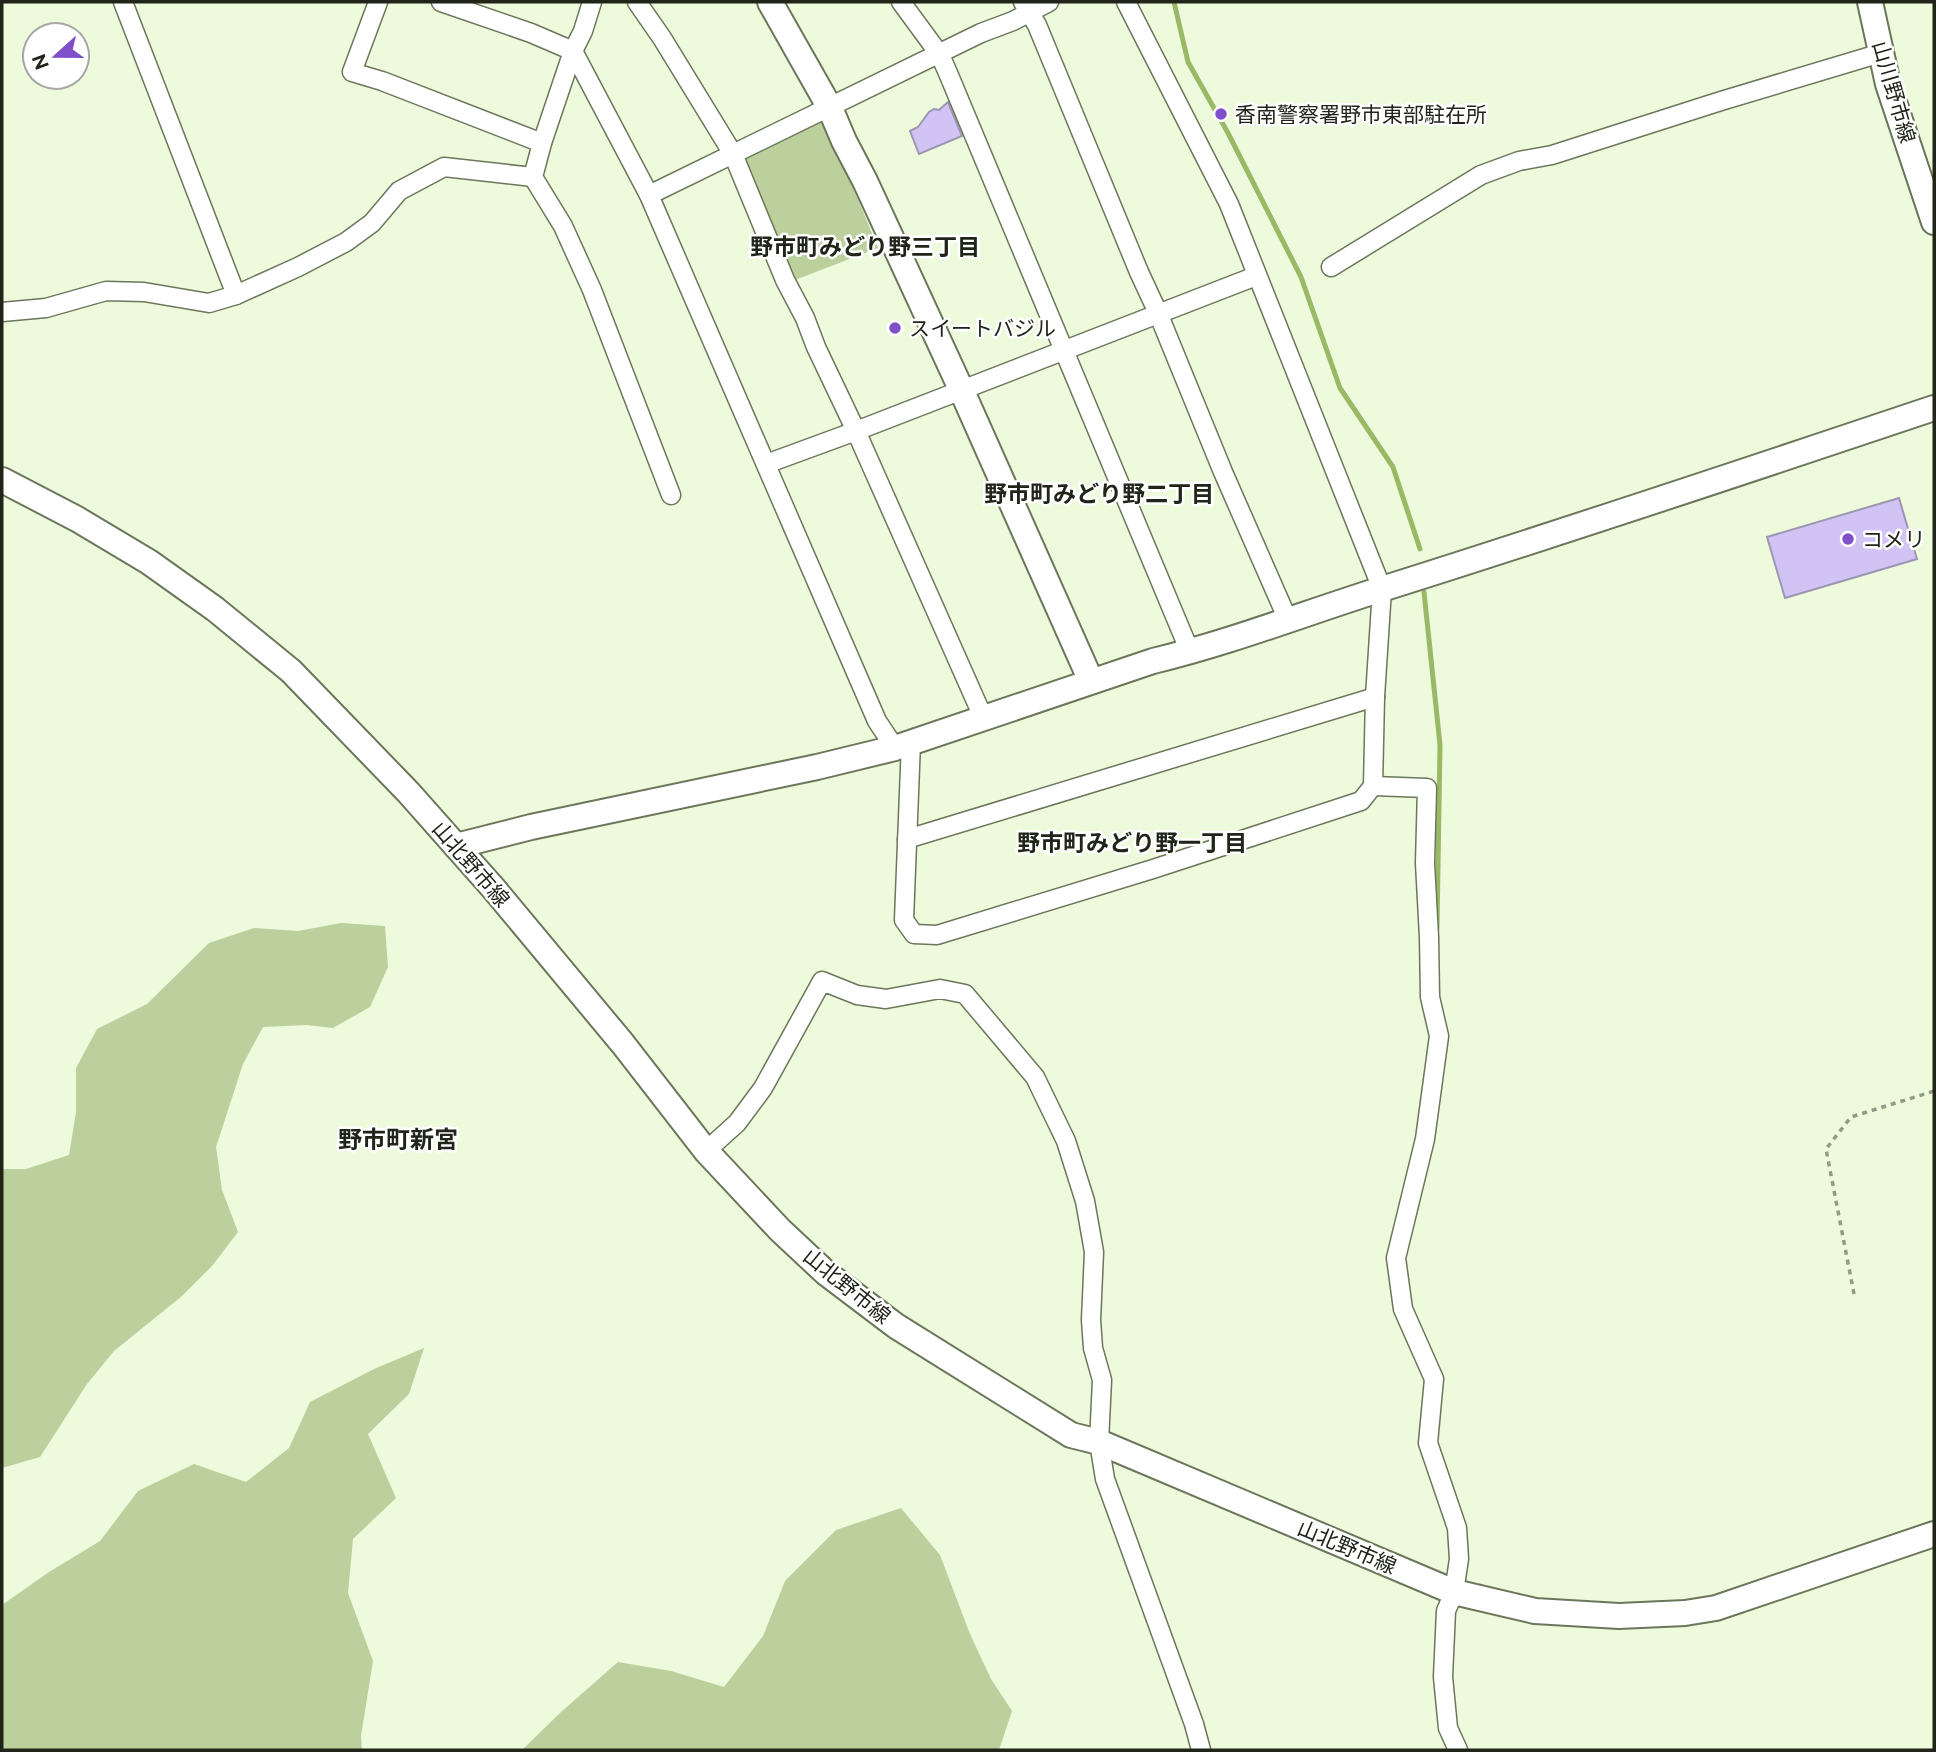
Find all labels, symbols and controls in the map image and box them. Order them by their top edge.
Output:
north arrow [21,21,91,91]
street label: 山川野市線 [1868,38,1920,146]
text: N [27,51,53,73]
place label: 香南警察署野市東部駐在所 [1235,102,1487,127]
marker: 香南警察署野市東部駐在所 [1213,106,1229,122]
district label: 野市町みどり野三丁目 [750,233,980,260]
place label: スイートバジル [909,316,1056,341]
marker: スイートバジル [887,320,903,336]
district label: 野市町みどり野二丁目 [984,480,1214,507]
place label: コメリ [1862,527,1925,552]
marker: コメリ [1840,531,1856,547]
street label: 山北野市線 [427,816,515,912]
district label: 野市町みどり野一丁目 [1017,829,1247,856]
district label: 野市町新宮 [338,1125,458,1154]
street label: 山北野市線 [798,1243,896,1329]
street label: 山北野市線 [1294,1515,1400,1579]

